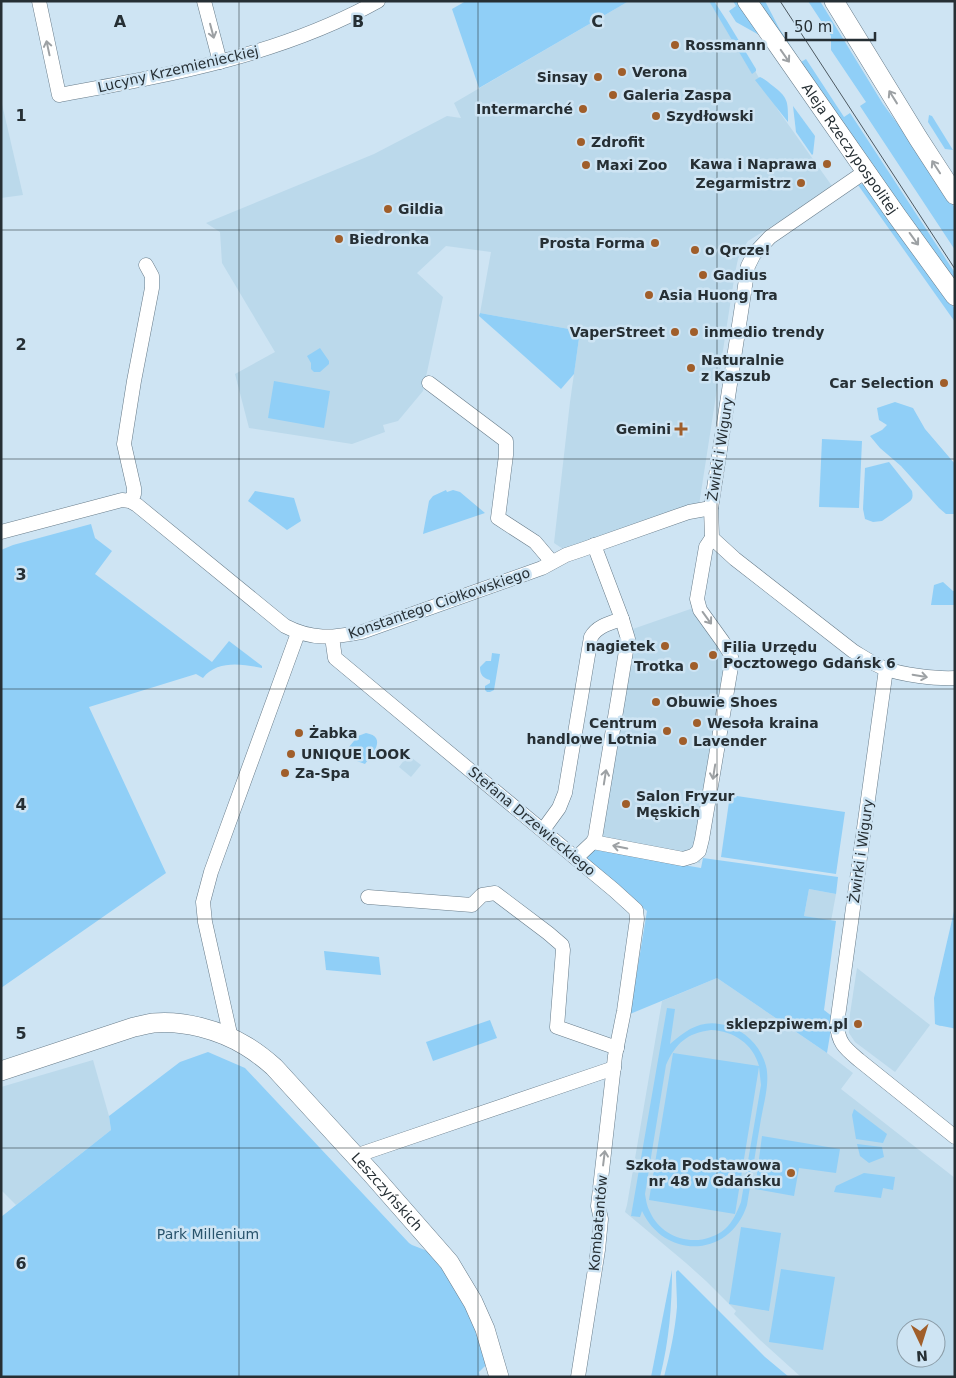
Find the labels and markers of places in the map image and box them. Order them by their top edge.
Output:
place label: Rossmann [685,37,766,53]
marker: Rossmann [669,39,681,51]
place label: Verona [632,64,688,80]
marker: Verona [616,66,628,78]
place label: Sinsay [537,69,588,85]
marker: Sinsay [592,71,604,83]
place label: Galeria Zaspa [623,87,732,103]
marker: Galeria Zaspa [607,89,619,101]
place label: Intermarché [476,101,573,117]
marker: Intermarché [577,103,589,115]
place label: Szydłowski [666,108,754,124]
marker: Szydłowski [650,110,662,122]
place label: Zdrofit [591,134,645,150]
marker: Zdrofit [575,136,587,148]
place label: Kawa i Naprawa [690,156,817,172]
place label: Maxi Zoo [596,157,668,173]
marker: Kawa i Naprawa [821,158,833,170]
marker: Maxi Zoo [580,159,592,171]
place label: Zegarmistrz [696,175,791,191]
marker: Zegarmistrz [795,177,807,189]
place label: Gildia [398,201,443,217]
marker: Gildia [382,203,394,215]
place label: Biedronka [349,231,429,247]
marker: Biedronka [333,233,345,245]
place label: Prosta Forma [539,235,645,251]
marker: Prosta Forma [649,237,661,249]
place label: o Qrcze! [705,242,771,258]
marker: o Qrcze! [689,244,701,256]
place label: Gadius [713,267,767,283]
marker: Gadius [697,269,709,281]
place label: Asia Huong Tra [659,287,778,303]
marker: Asia Huong Tra [643,289,655,301]
place label: VaperStreet [570,324,665,340]
place label: inmedio trendy [704,324,824,340]
marker: VaperStreet [669,326,681,338]
marker: inmedio trendy [688,326,700,338]
place label: Naturalnie z Kaszub [701,352,784,384]
marker: Naturalnie z Kaszub [685,362,697,374]
place label: Car Selection [829,375,934,391]
marker: Car Selection [938,377,950,389]
place label: Gemini [616,421,671,437]
marker: Gemini [675,423,687,435]
place label: nagietek [586,638,656,654]
place label: Filia Urzędu Pocztowego Gdańsk 6 [723,639,896,671]
marker: nagietek [659,640,671,652]
marker: Filia Urzędu Pocztowego Gdańsk 6 [707,649,719,661]
place label: Trotka [634,658,684,674]
marker: Trotka [688,660,700,672]
place label: Obuwie Shoes [666,694,778,710]
marker: Obuwie Shoes [650,696,662,708]
place label: Centrum handlowe Lotnia [526,715,657,747]
place label: Wesoła kraina [707,715,819,731]
marker: Wesoła kraina [691,717,703,729]
place label: Żabka [309,725,357,741]
marker: Centrum handlowe Lotnia [661,725,673,737]
marker: Żabka [293,727,305,739]
place label: Lavender [693,733,766,749]
marker: Lavender [677,735,689,747]
place label: UNIQUE LOOK [301,746,411,762]
marker: UNIQUE LOOK [285,748,297,760]
place label: Za-Spa [295,765,350,781]
marker: Za-Spa [279,767,291,779]
place label: Salon Fryzur Męskich [636,788,735,820]
marker: Salon Fryzur Męskich [620,798,632,810]
place label: sklepzpiwem.pl [726,1016,848,1032]
marker: sklepzpiwem.pl [852,1018,864,1030]
place label: Szkoła Podstawowa nr 48 w Gdańsku [625,1157,781,1189]
marker: Szkoła Podstawowa nr 48 w Gdańsku [785,1167,797,1179]

